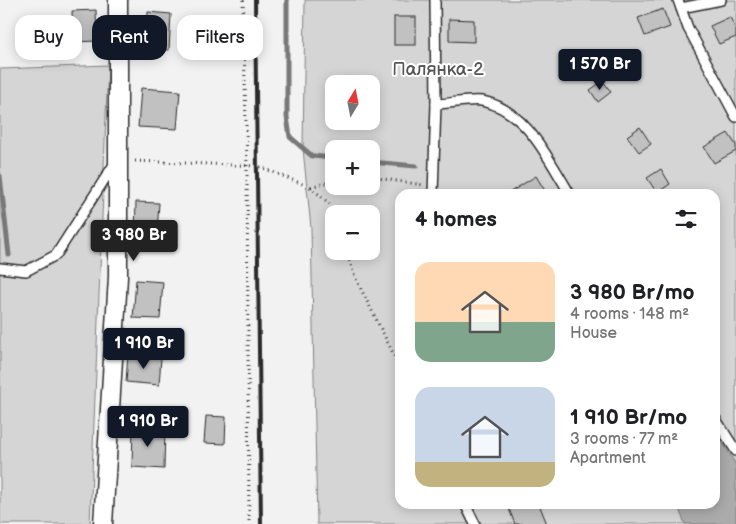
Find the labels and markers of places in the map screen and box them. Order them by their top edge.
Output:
pin: 1 570 Br [548,48,652,91]
pin: 3 980 Br [82,220,186,262]
pin: 1 910 Br [92,328,196,370]
pin: 1 910 Br [96,406,200,448]

